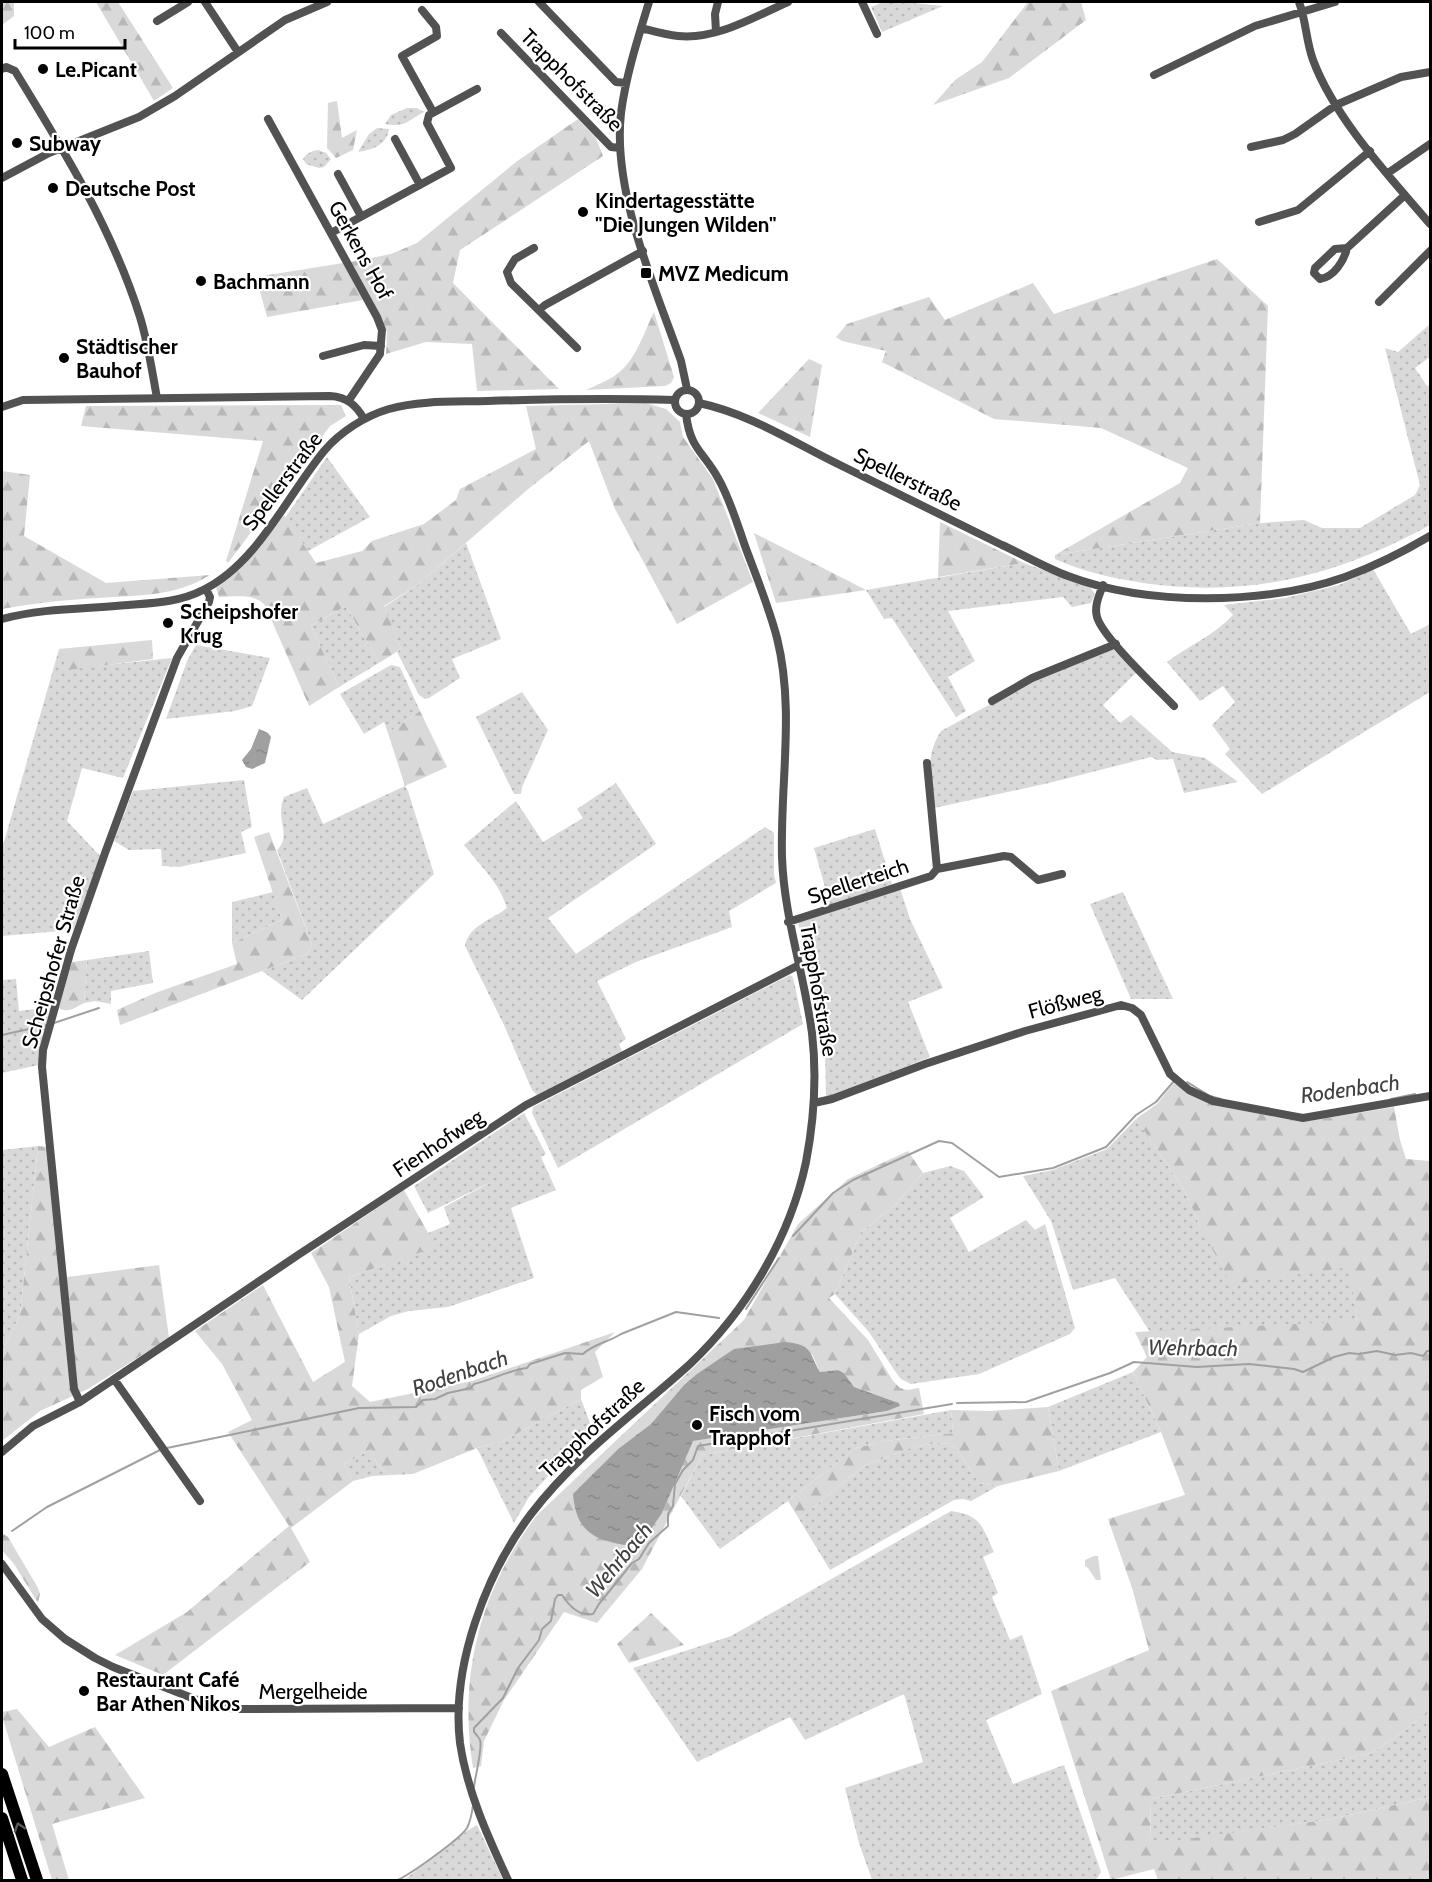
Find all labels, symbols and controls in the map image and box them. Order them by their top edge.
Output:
scale bar [15,12,124,50]
text: 100 m [24,22,75,44]
street label: Trapphofstraße [516,24,628,136]
place label: Le.Picant [55,57,137,82]
marker: Le.Picant [36,62,50,76]
place label: Subway [29,131,102,156]
marker: Subway [10,136,24,150]
place label: Deutsche Post [65,176,196,201]
marker: Deutsche Post [46,181,60,195]
place label: Kindertagesstätte "Die Jungen Wilden" [595,188,776,237]
street label: Gerkens Hof [324,196,398,304]
marker: Kindertagesstätte "Die Jungen Wilden" [576,205,590,219]
place label: MVZ Medicum [658,261,789,286]
marker: MVZ Medicum [639,266,653,280]
place label: Bachmann [213,269,310,294]
marker: Bachmann [194,274,208,288]
place label: Städtischer Bauhof [76,334,178,383]
marker: Städtischer Bauhof [57,351,71,365]
street label: Spellerstraße [237,427,327,535]
street label: Spellerstraße [850,442,966,516]
place label: Scheipshofer Krug [180,599,298,648]
marker: Scheipshofer Krug [161,616,175,630]
street label: Spellerteich [804,853,912,909]
street label: Scheipshofer Straße [16,872,90,1051]
street label: Trapphofstraße [795,922,843,1058]
street label: Flößweg [1025,980,1105,1024]
water label: Rodenbach [1299,1069,1401,1109]
street label: Fienhofweg [388,1103,489,1182]
water label: Wehrbach [1148,1334,1238,1362]
water label: Rodenbach [408,1344,512,1402]
street label: Trapphofstraße [534,1373,650,1483]
place label: Fisch vom Trapphof [709,1401,800,1450]
marker: Fisch vom Trapphof [690,1418,704,1432]
water label: Wehrbach [580,1517,658,1603]
place label: Restaurant Café Bar Athen Nikos [96,1667,240,1716]
street label: Mergelheide [258,1679,368,1704]
marker: Restaurant Café Bar Athen Nikos [77,1684,91,1698]
one-way arrow [14,1822,26,1833]

